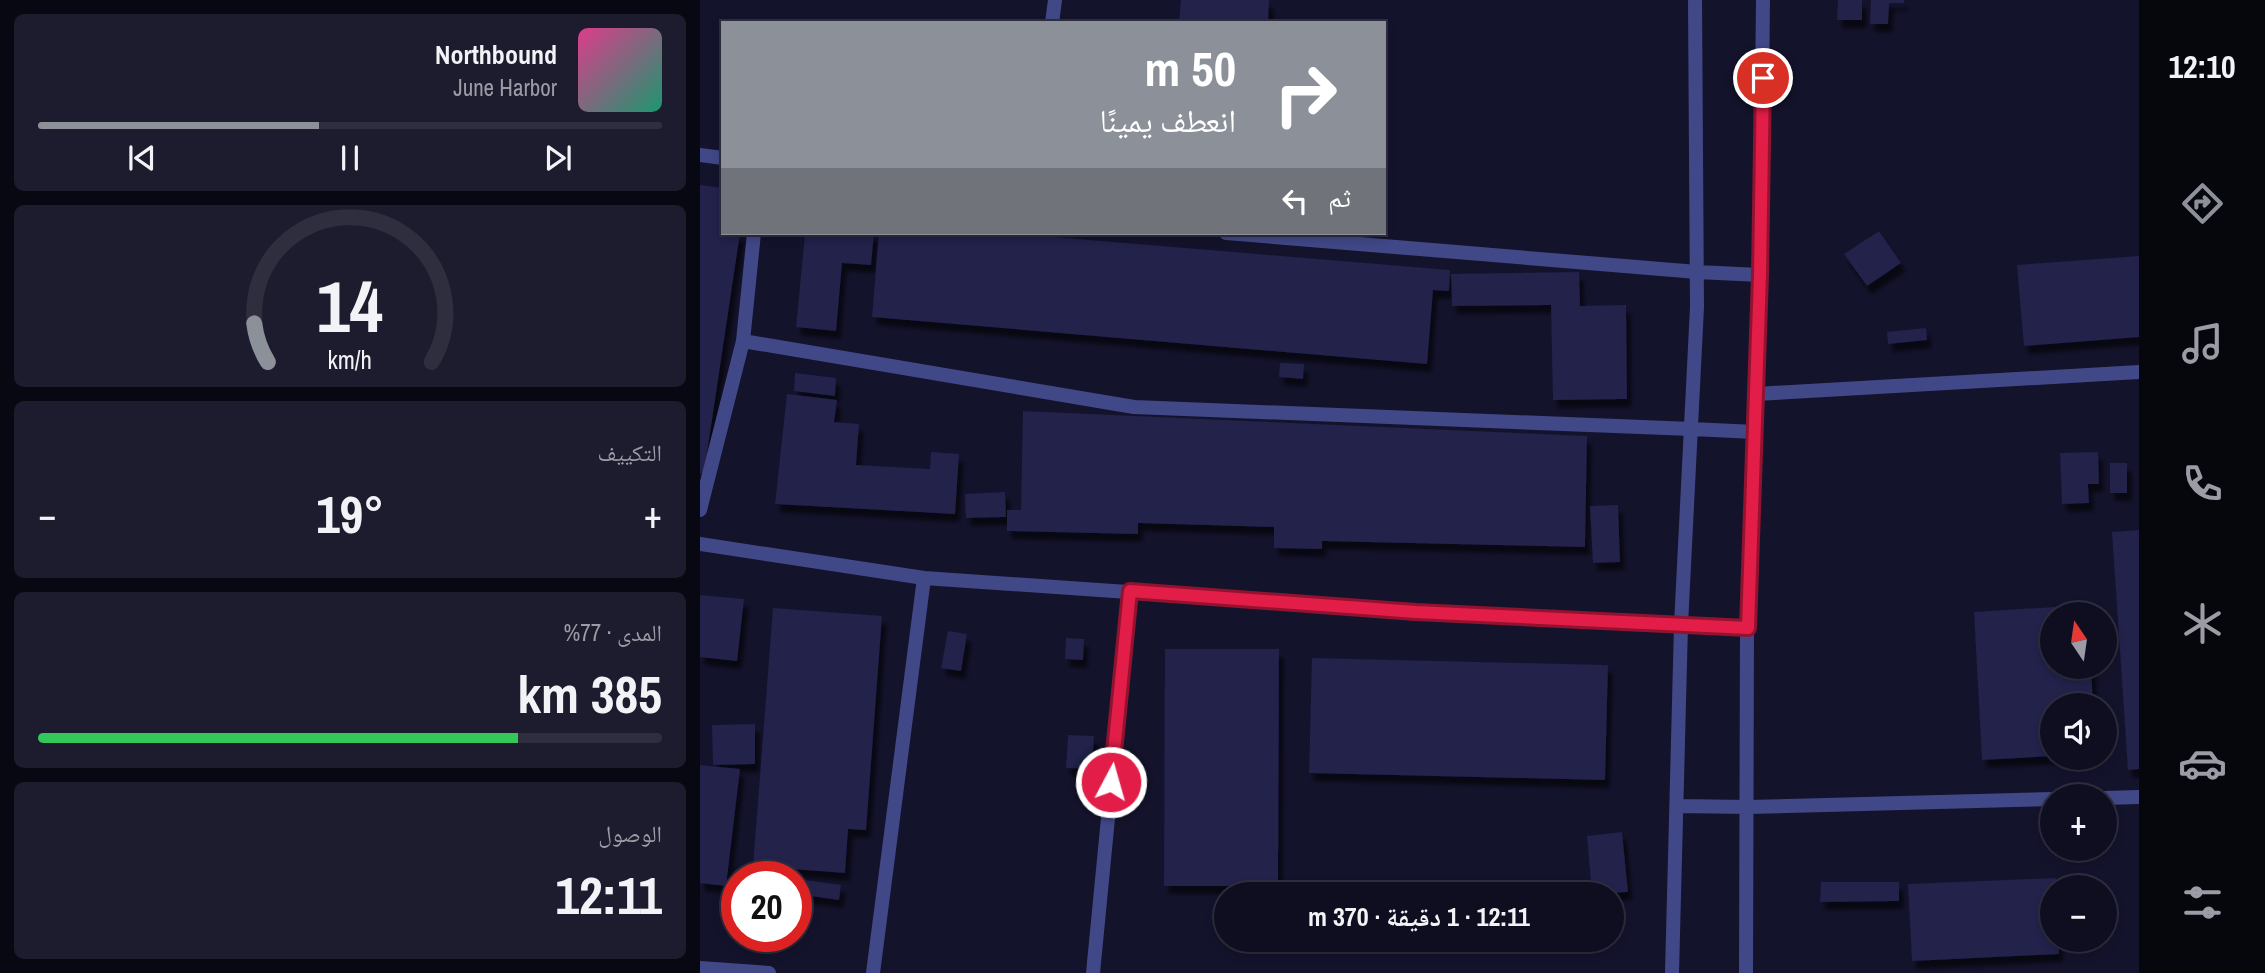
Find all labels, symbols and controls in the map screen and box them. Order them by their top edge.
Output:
text: 50 m [1144,35,1236,101]
text: Northbound [435,37,557,72]
text: 12:10 [2168,45,2236,88]
pin [1733,48,1793,108]
icon: right [1260,49,1351,140]
icon: arrive [1744,59,1782,97]
text: June Harbor [453,72,557,103]
text: انعطف يمينًا [1100,99,1236,142]
icon: previous [123,139,161,177]
icon: pause [331,139,369,177]
icon: next [539,139,577,177]
icon: directions [2178,179,2227,228]
text: ثم [1328,180,1351,215]
icon: left [1276,182,1314,220]
text: 14 [317,257,383,355]
icon: music [2178,319,2227,368]
text: km/h [328,343,372,377]
text: التكييف [597,437,662,468]
icon: phone [2178,459,2227,508]
text: 19° [316,479,384,549]
text: − [38,489,56,540]
text: + [644,489,662,540]
icon: climate [2178,599,2227,648]
north arrow [2040,602,2118,679]
map controls [2040,602,2117,952]
text: المدى · 77% [564,617,662,648]
text: 385 km [517,659,662,729]
button: sound [2040,693,2117,770]
icon: car [2178,739,2227,788]
position arrow [1074,745,1148,819]
button: + [2040,784,2117,861]
text: الوصول [598,818,662,849]
text: 12:11 [555,860,662,930]
speed limit sign: 20 [721,861,812,952]
button: − [2040,875,2117,952]
icon: filters [2178,878,2227,927]
text: 12:11 · 1 دقيقة · 370 m [1308,899,1530,934]

